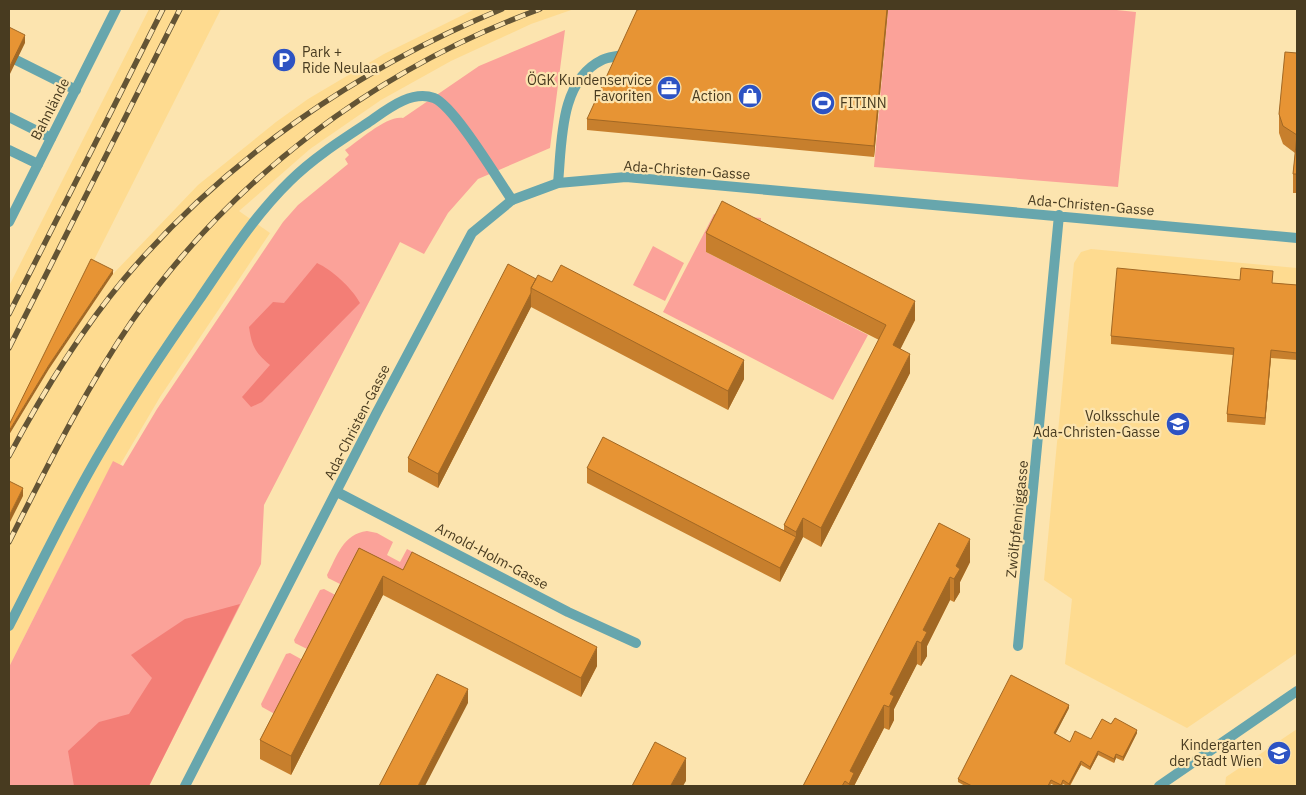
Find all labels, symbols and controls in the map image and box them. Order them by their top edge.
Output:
place label: Park + Ride Neulaa [302,43,378,77]
parking icon: Park + Ride Neulaa [271,47,297,73]
place label: ÖGK Kundenservice Favoriten [527,71,652,105]
street label: Bahnlände [27,75,73,143]
office icon: ÖGK Kundenservice Favoriten [656,75,682,101]
shop icon: Action [737,83,763,109]
place label: Action [692,87,732,105]
sports icon: FITINN [810,90,836,116]
place label: FITINN [840,94,887,112]
street label: Ada-Christen-Gasse [623,157,751,183]
street label: Ada-Christen-Gasse [1027,190,1155,220]
street label: Ada-Christen-Gasse [320,361,394,483]
place label: Volksschule Ada-Christen-Gasse [1033,407,1160,441]
school or university icon: Volksschule Ada-Christen-Gasse [1165,411,1191,437]
street label: Zwölfpfenniggasse [1002,459,1032,579]
street label: Arnold-Holm-Gasse [432,519,552,594]
place label: Kindergarten der Stadt Wien [1169,736,1262,770]
school or university icon: Kindergarten der Stadt Wien [1266,740,1292,766]

